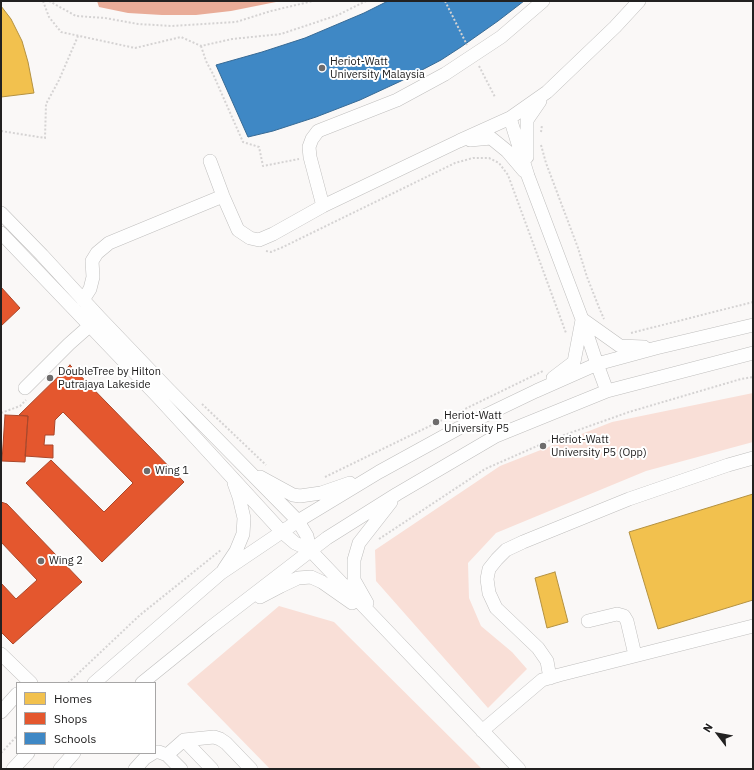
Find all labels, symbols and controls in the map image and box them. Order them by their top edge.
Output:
place label: Heriot-Watt University Malaysia [330,55,425,81]
marker: Heriot-Watt University Malaysia [317,63,327,73]
place label: DoubleTree by Hilton Putrajaya Lakeside [58,365,161,391]
marker: DoubleTree by Hilton Putrajaya Lakeside [45,373,55,383]
place label: Heriot-Watt University P5 [444,409,509,435]
marker: Heriot-Watt University P5 [431,417,441,427]
place label: Heriot-Watt University P5 (Opp) [551,433,647,459]
marker: Heriot-Watt University P5 (Opp) [538,441,548,451]
place label: Wing 1 [155,464,189,478]
marker: Wing 1 [142,466,152,476]
place label: Wing 2 [49,554,83,568]
marker: Wing 2 [36,556,46,566]
legend [16,682,156,754]
text: Homes [54,691,92,706]
text: Shops [54,711,87,726]
north arrow [698,714,738,754]
text: N [700,721,716,735]
text: Schools [54,731,96,746]

